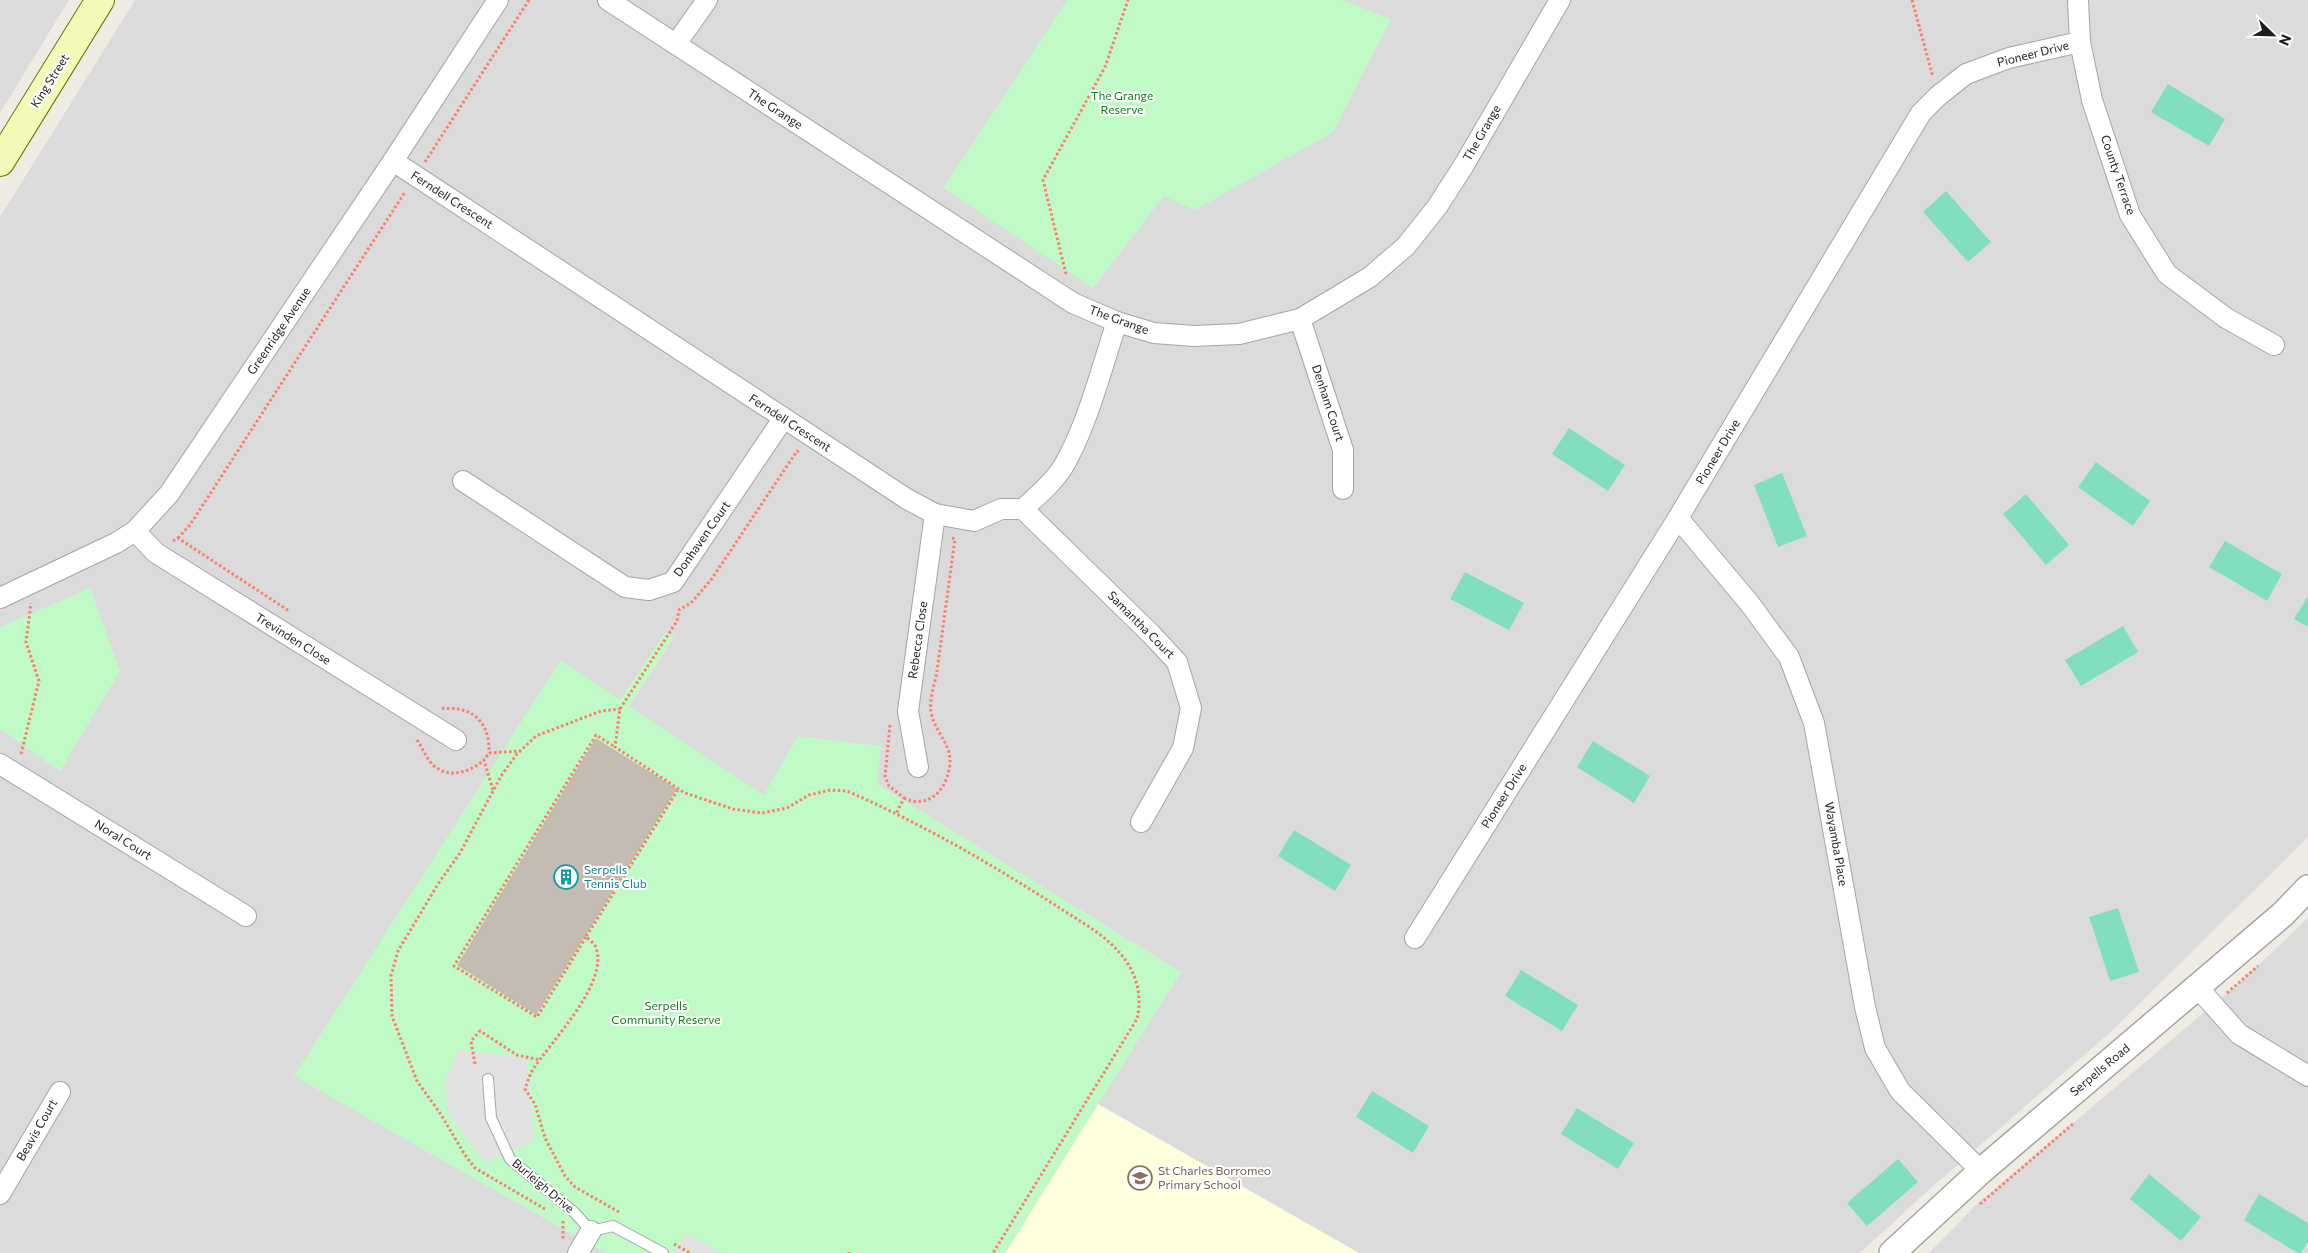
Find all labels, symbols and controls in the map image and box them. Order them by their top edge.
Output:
north arrow [2248,10,2298,60]
text: N [2276,32,2295,48]
street label: Pioneer Drive [1995,37,2070,69]
street label: King Street [27,51,71,110]
street label: The Grange [746,85,806,131]
park label: The Grange Reserve [1091,88,1153,116]
street label: The Grange [1459,102,1503,163]
street label: County Terrace [2099,133,2139,216]
street label: Ferndell Crescent [409,167,496,231]
street label: Greenridge Avenue [244,284,313,377]
street label: The Grange [1088,302,1151,336]
street label: Denham Court [1310,363,1348,443]
street label: Ferndell Crescent [747,390,834,454]
street label: Pioneer Drive [1692,416,1742,487]
street label: Donhaven Court [670,498,733,579]
street label: Samantha Court [1105,588,1178,661]
street label: Rebecca Close [905,600,929,679]
street label: Trevinden Close [253,609,334,667]
street label: Pioneer Drive [1478,761,1529,830]
street label: Wayamba Place [1823,801,1851,887]
street label: Noral Court [93,816,155,862]
place label: Serpells Tennis Club [584,862,647,890]
building icon: Serpells Tennis Club [553,864,579,890]
park label: Serpells Community Reserve [611,998,721,1026]
street label: Serpells Road [2067,1040,2132,1098]
street label: Beavis Court [13,1096,59,1163]
street label: Burleigh Drive [510,1155,577,1215]
place label: St Charles Borromeo Primary School [1158,1163,1271,1191]
school or university icon: St Charles Borromeo Primary School [1127,1165,1153,1191]

